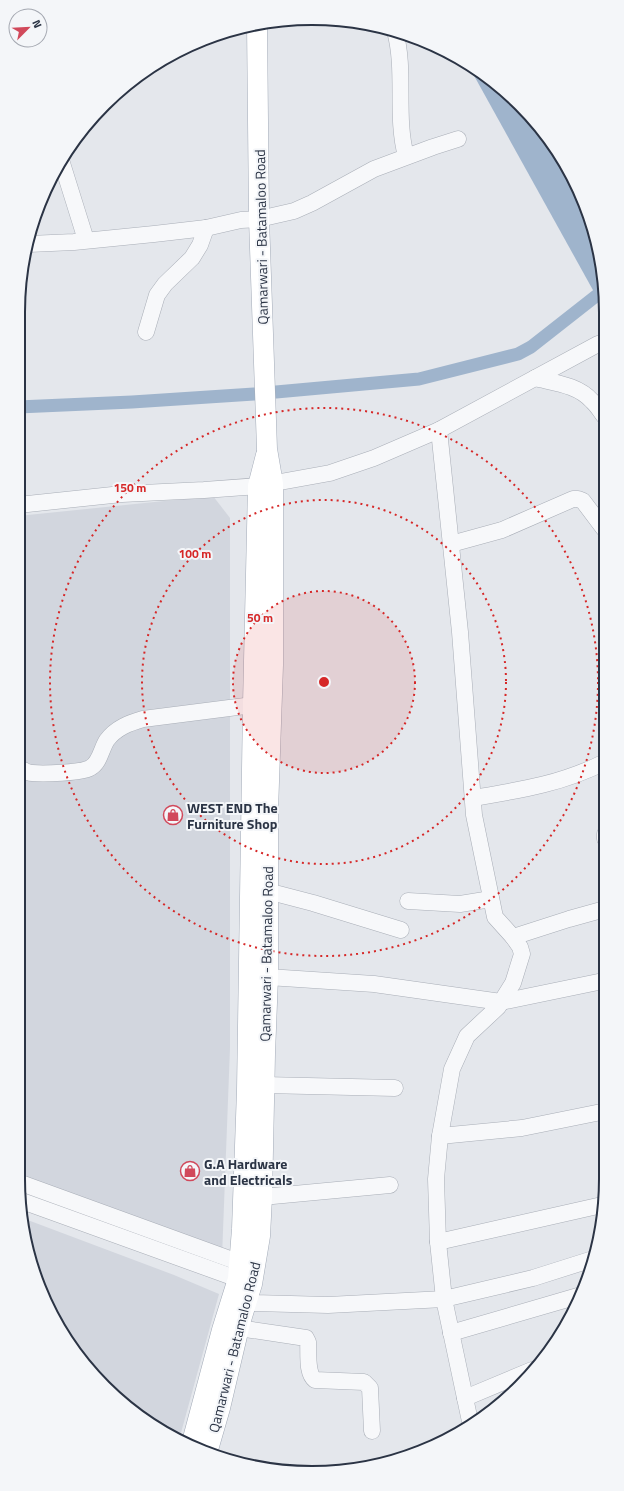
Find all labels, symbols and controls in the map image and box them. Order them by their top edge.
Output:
north arrow [8,8,48,48]
text: N [28,17,46,31]
street label: Qamarwari - Batamaloo Road [249,149,273,325]
text: 150 m [114,478,146,497]
text: 100 m [179,544,211,563]
text: 50 m [247,608,273,627]
centre of rings [317,675,331,689]
place label: WEST END The Furniture Shop [187,797,278,834]
shop icon: WEST END The Furniture Shop [162,804,184,826]
street label: Qamarwari - Batamaloo Road [254,866,278,1042]
place label: G.A Hardware and Electricals [204,1153,293,1190]
shop icon: G.A Hardware and Electricals [179,1160,201,1182]
street label: Qamarwari - Batamaloo Road [203,1259,265,1435]

